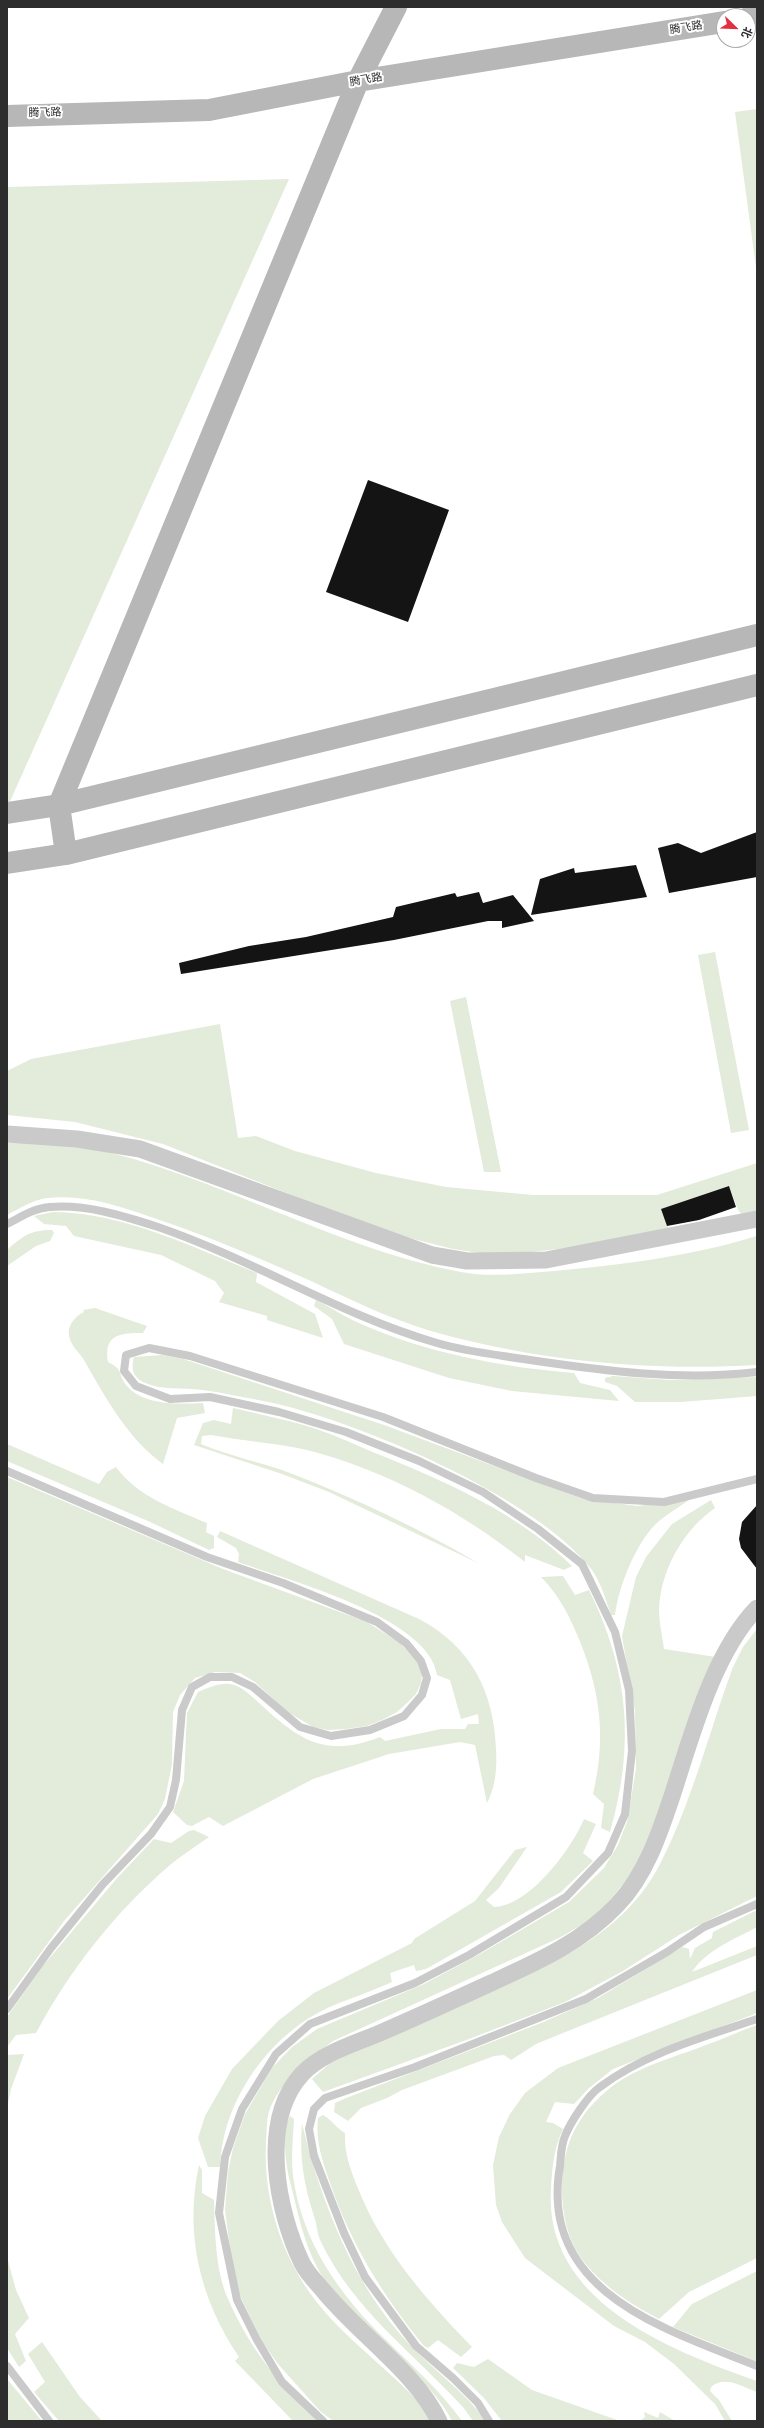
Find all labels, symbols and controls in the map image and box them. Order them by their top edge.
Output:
north arrow [716,8,756,48]
street label: 腾飞路 [669,19,703,37]
text: 北 [738,25,755,40]
street label: 腾飞路 [349,71,383,89]
street label: 腾飞路 [28,106,62,120]

